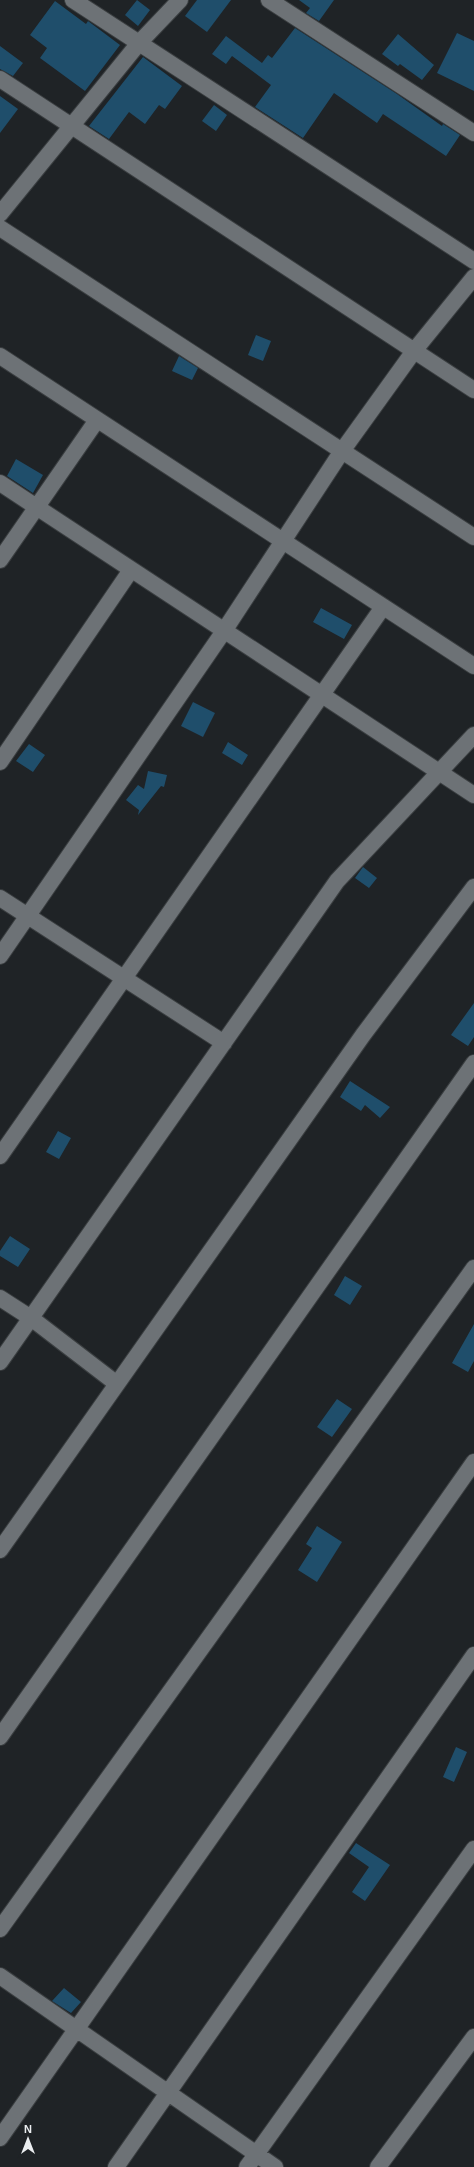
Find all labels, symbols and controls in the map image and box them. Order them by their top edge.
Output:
north arrow [8,2119,48,2159]
text: N [24,2123,32,2135]

